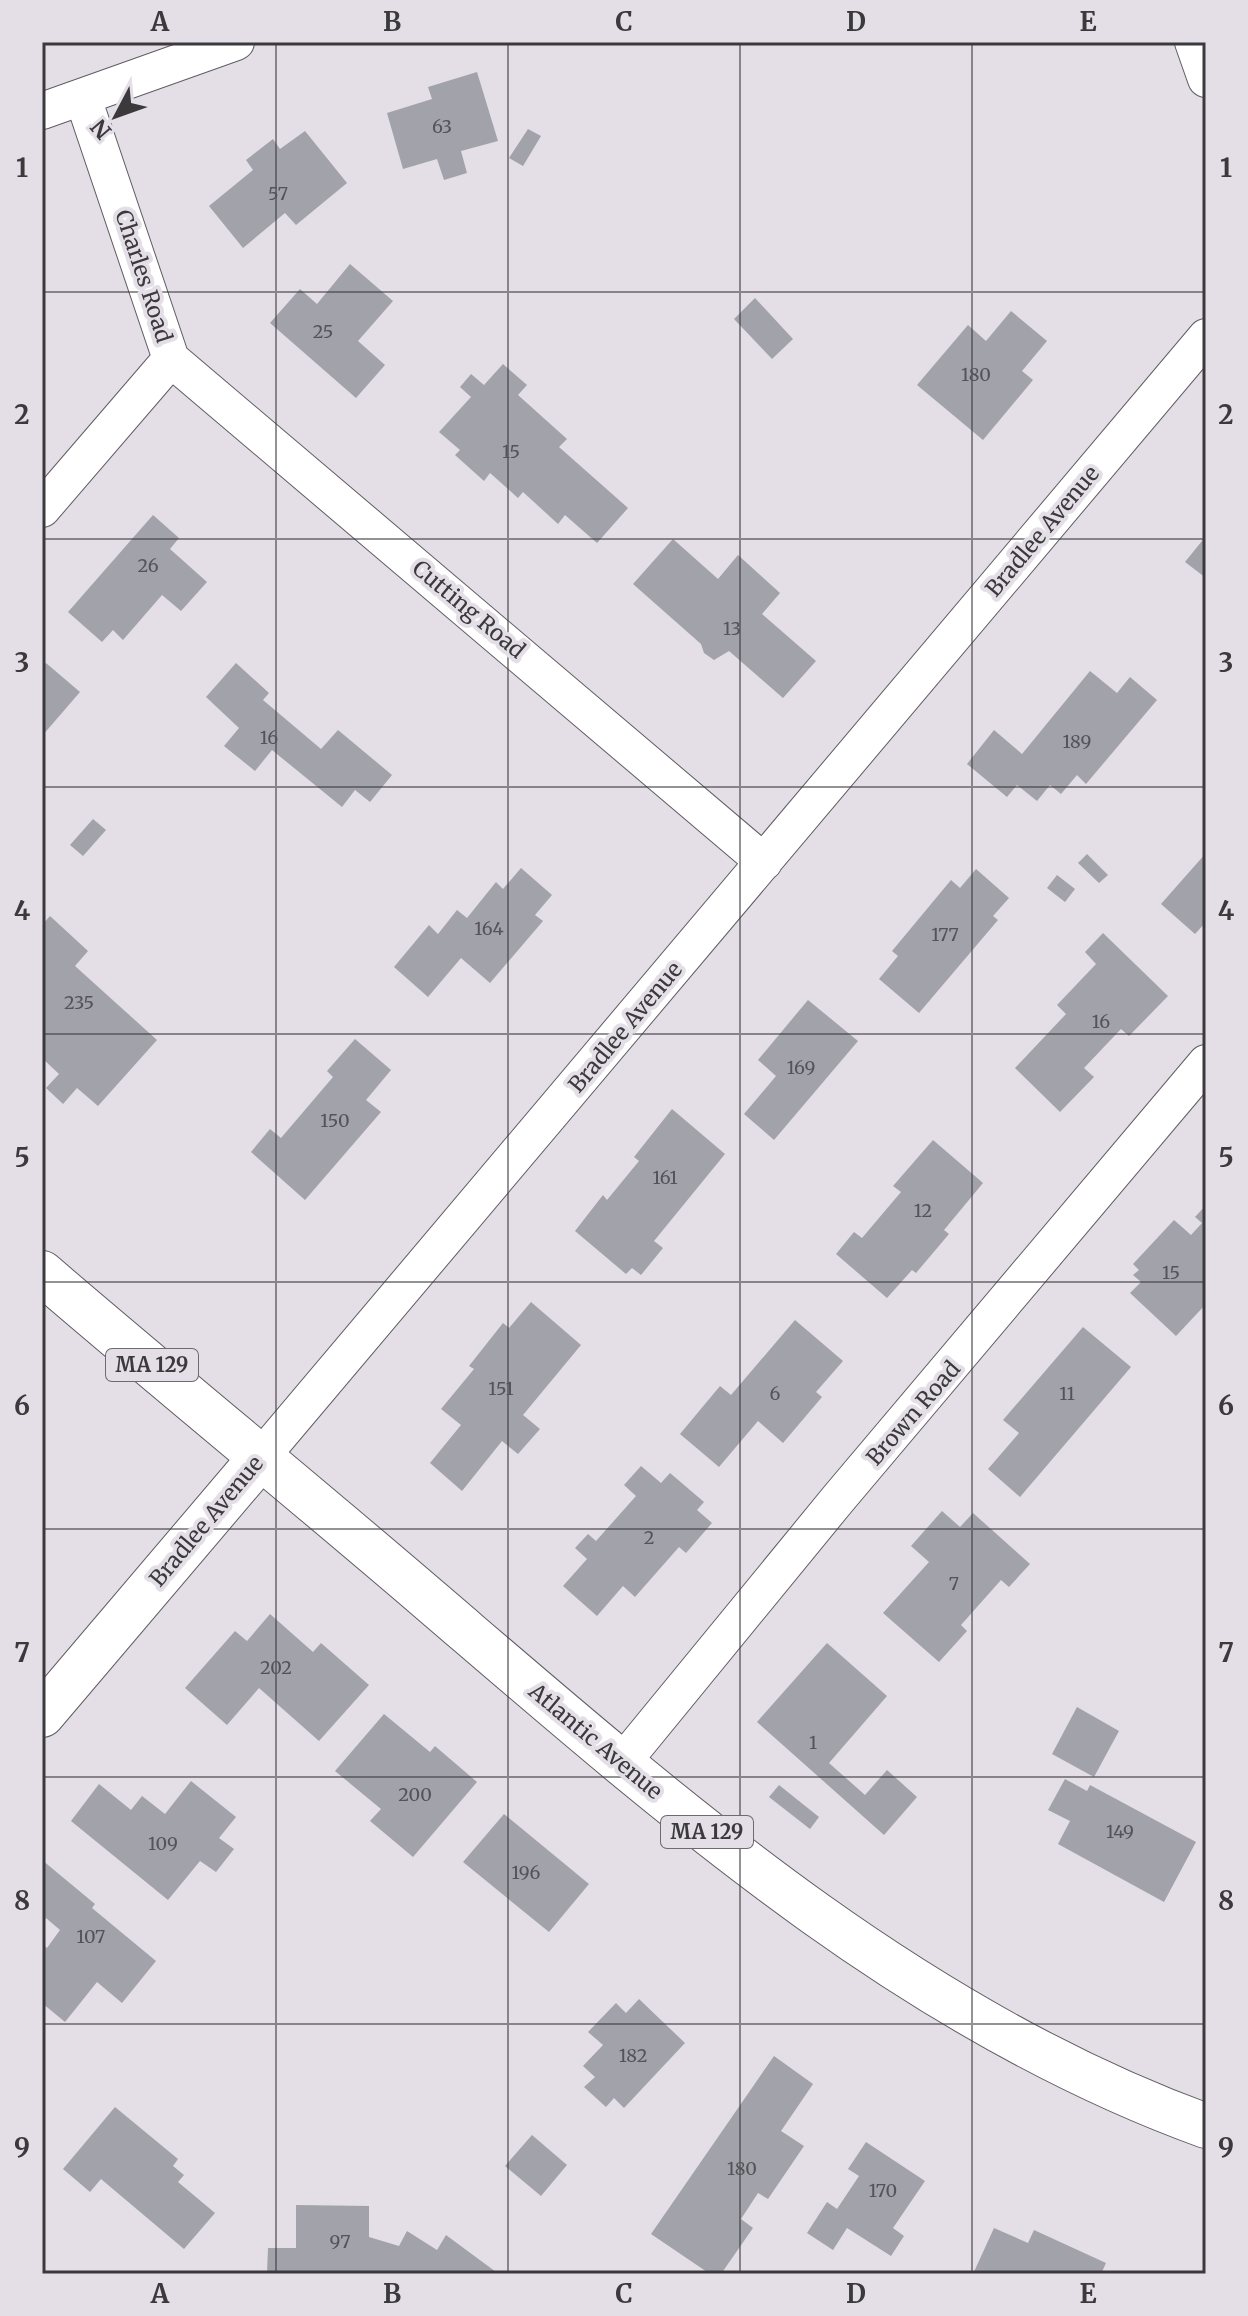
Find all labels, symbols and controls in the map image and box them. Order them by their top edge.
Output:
text: A [150,5,170,38]
text: B [383,5,401,38]
text: C [615,5,633,38]
text: D [846,5,866,38]
text: E [1080,5,1097,38]
north arrow [76,76,156,156]
text: N [84,113,117,145]
house number: 63 [432,115,452,138]
text: 1 [16,151,28,184]
text: 1 [1220,151,1232,184]
house number: 57 [268,182,288,205]
street label: Charles Road [109,206,179,346]
house number: 25 [313,320,333,343]
house number: 180 [961,363,991,386]
text: 2 [14,398,30,431]
text: 2 [1218,398,1234,431]
house number: 15 [502,440,520,463]
street label: Bradlee Avenue [979,460,1105,602]
house number: 26 [137,554,159,577]
street label: Cutting Road [407,554,531,664]
house number: 13 [723,617,741,640]
text: 3 [15,646,29,679]
text: 3 [1219,646,1233,679]
house number: 16 [260,726,278,749]
house number: 189 [1063,730,1091,753]
text: 4 [14,894,31,927]
text: 4 [1218,894,1235,927]
house number: 164 [474,917,504,940]
house number: 177 [931,923,959,946]
street label: Bradlee Avenue [562,956,688,1098]
house number: 235 [64,991,94,1014]
house number: 16 [1092,1010,1110,1033]
house number: 169 [787,1056,815,1079]
house number: 150 [320,1109,350,1132]
text: 5 [14,1141,30,1174]
text: 5 [1218,1141,1234,1174]
house number: 161 [652,1166,678,1189]
house number: 12 [914,1199,932,1222]
house number: 15 [1162,1261,1180,1284]
road number: MA 129 [106,1349,198,1381]
street label: Brown Road [860,1355,966,1471]
house number: 151 [488,1377,514,1400]
house number: 6 [770,1382,781,1405]
house number: 11 [1059,1382,1075,1405]
text: 6 [14,1389,30,1422]
text: 6 [1218,1389,1234,1422]
street label: Bradlee Avenue [143,1450,269,1592]
house number: 2 [644,1526,654,1549]
house number: 7 [949,1572,959,1595]
text: 7 [14,1636,30,1669]
text: 7 [1218,1636,1234,1669]
house number: 202 [260,1656,292,1679]
street label: Atlantic Avenue [523,1676,669,1805]
house number: 1 [809,1731,817,1754]
house number: 200 [398,1783,432,1806]
road number: MA 129 [661,1816,753,1848]
house number: 149 [1106,1820,1134,1843]
house number: 109 [148,1832,178,1855]
house number: 196 [511,1861,541,1884]
text: 8 [14,1884,30,1917]
text: 8 [1218,1884,1234,1917]
house number: 107 [77,1925,105,1948]
house number: 182 [619,2044,647,2067]
text: 9 [14,2131,30,2164]
text: 9 [1218,2131,1234,2164]
house number: 180 [727,2157,757,2180]
house number: 170 [869,2179,897,2202]
house number: 97 [330,2230,350,2253]
text: A [150,2277,170,2310]
text: B [383,2277,401,2310]
text: C [615,2277,633,2310]
text: D [846,2277,866,2310]
text: E [1080,2277,1097,2310]

